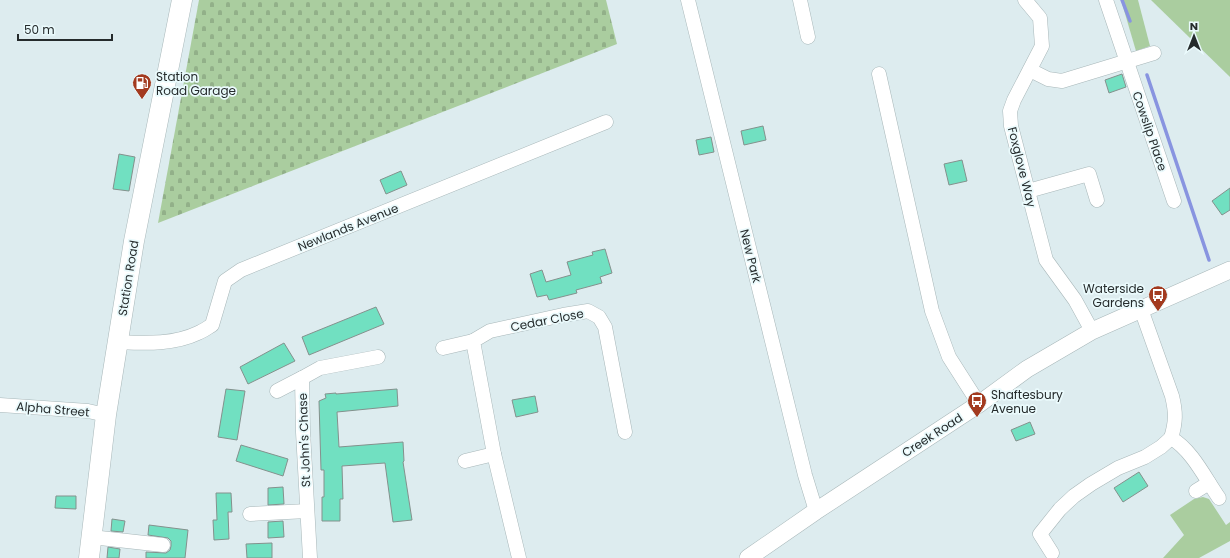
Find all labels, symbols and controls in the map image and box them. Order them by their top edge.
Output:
scale bar [18,16,112,42]
north arrow [1174,16,1214,56]
text: N [1190,18,1198,34]
text: 50 m [24,21,55,38]
place label: Station Road Garage [156,68,236,99]
fuel station icon: Station Road Garage [131,72,153,100]
street label: Cowslip Place [1128,89,1172,173]
street label: Foxglove Way [1004,125,1040,209]
street label: Newlands Avenue [295,199,401,255]
street label: New Park [736,227,766,285]
street label: Station Road [114,239,142,317]
place label: Waterside Gardens [1083,280,1144,311]
bus stop icon: Waterside Gardens [1147,284,1169,312]
street label: Cedar Close [509,305,585,335]
place label: Shaftesbury Avenue [991,386,1063,417]
bus stop icon: Shaftesbury Avenue [966,390,988,418]
street label: St John's Chase [294,393,314,487]
street label: Alpha Street [16,397,90,421]
street label: Creek Road [898,409,966,461]

